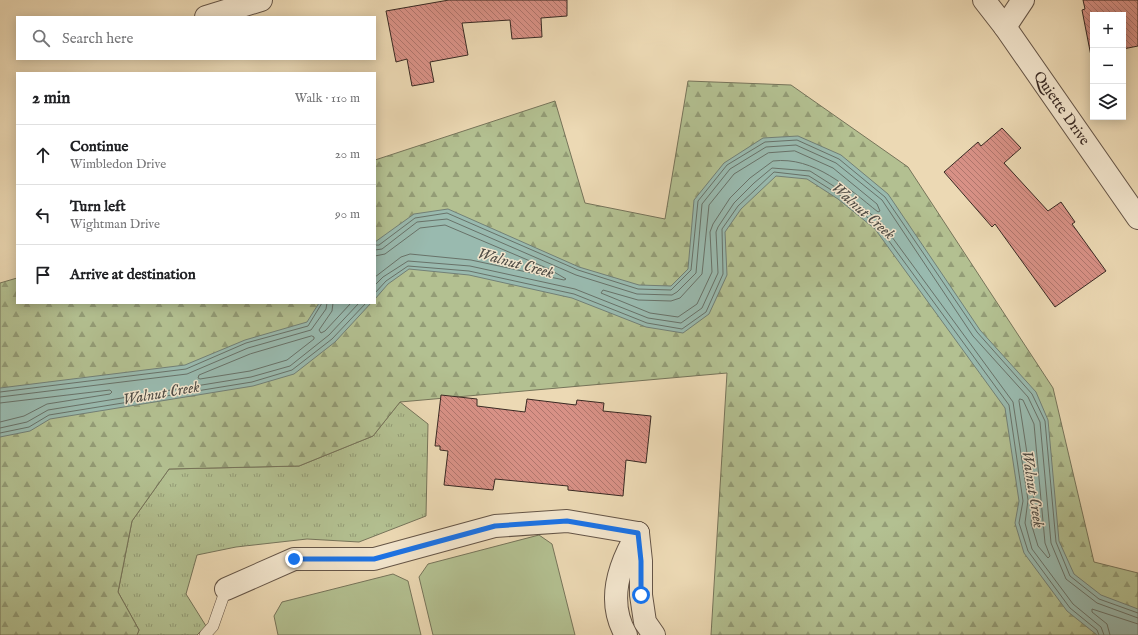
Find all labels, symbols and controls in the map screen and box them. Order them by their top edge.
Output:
map controls [1090,12,1126,120]
button: + [1090,12,1126,48]
search box [16,16,376,60]
icon: search [30,27,52,49]
text: Search here [62,29,133,48]
button: − [1090,48,1126,84]
street label: Quiette Drive [1029,67,1094,149]
button: layers [1090,84,1126,120]
text: 2 min [32,88,70,109]
text: Walk · 110 m [295,90,360,107]
text: Continue [70,137,128,156]
icon: ahead [32,144,54,166]
text: 20 m [335,146,360,163]
text: Wimbledon Drive [70,156,166,173]
water label: Walnut Creek [827,178,899,245]
text: Turn left [70,197,126,216]
icon: left [32,204,54,226]
text: 90 m [335,206,360,223]
text: Wightman Drive [70,216,160,233]
water label: Walnut Creek [475,244,556,284]
icon: arrive [32,264,54,286]
text: Arrive at destination [70,265,196,284]
water label: Walnut Creek [121,377,202,411]
water label: Walnut Creek [1016,449,1048,530]
route end [285,550,303,568]
route start [632,586,650,604]

